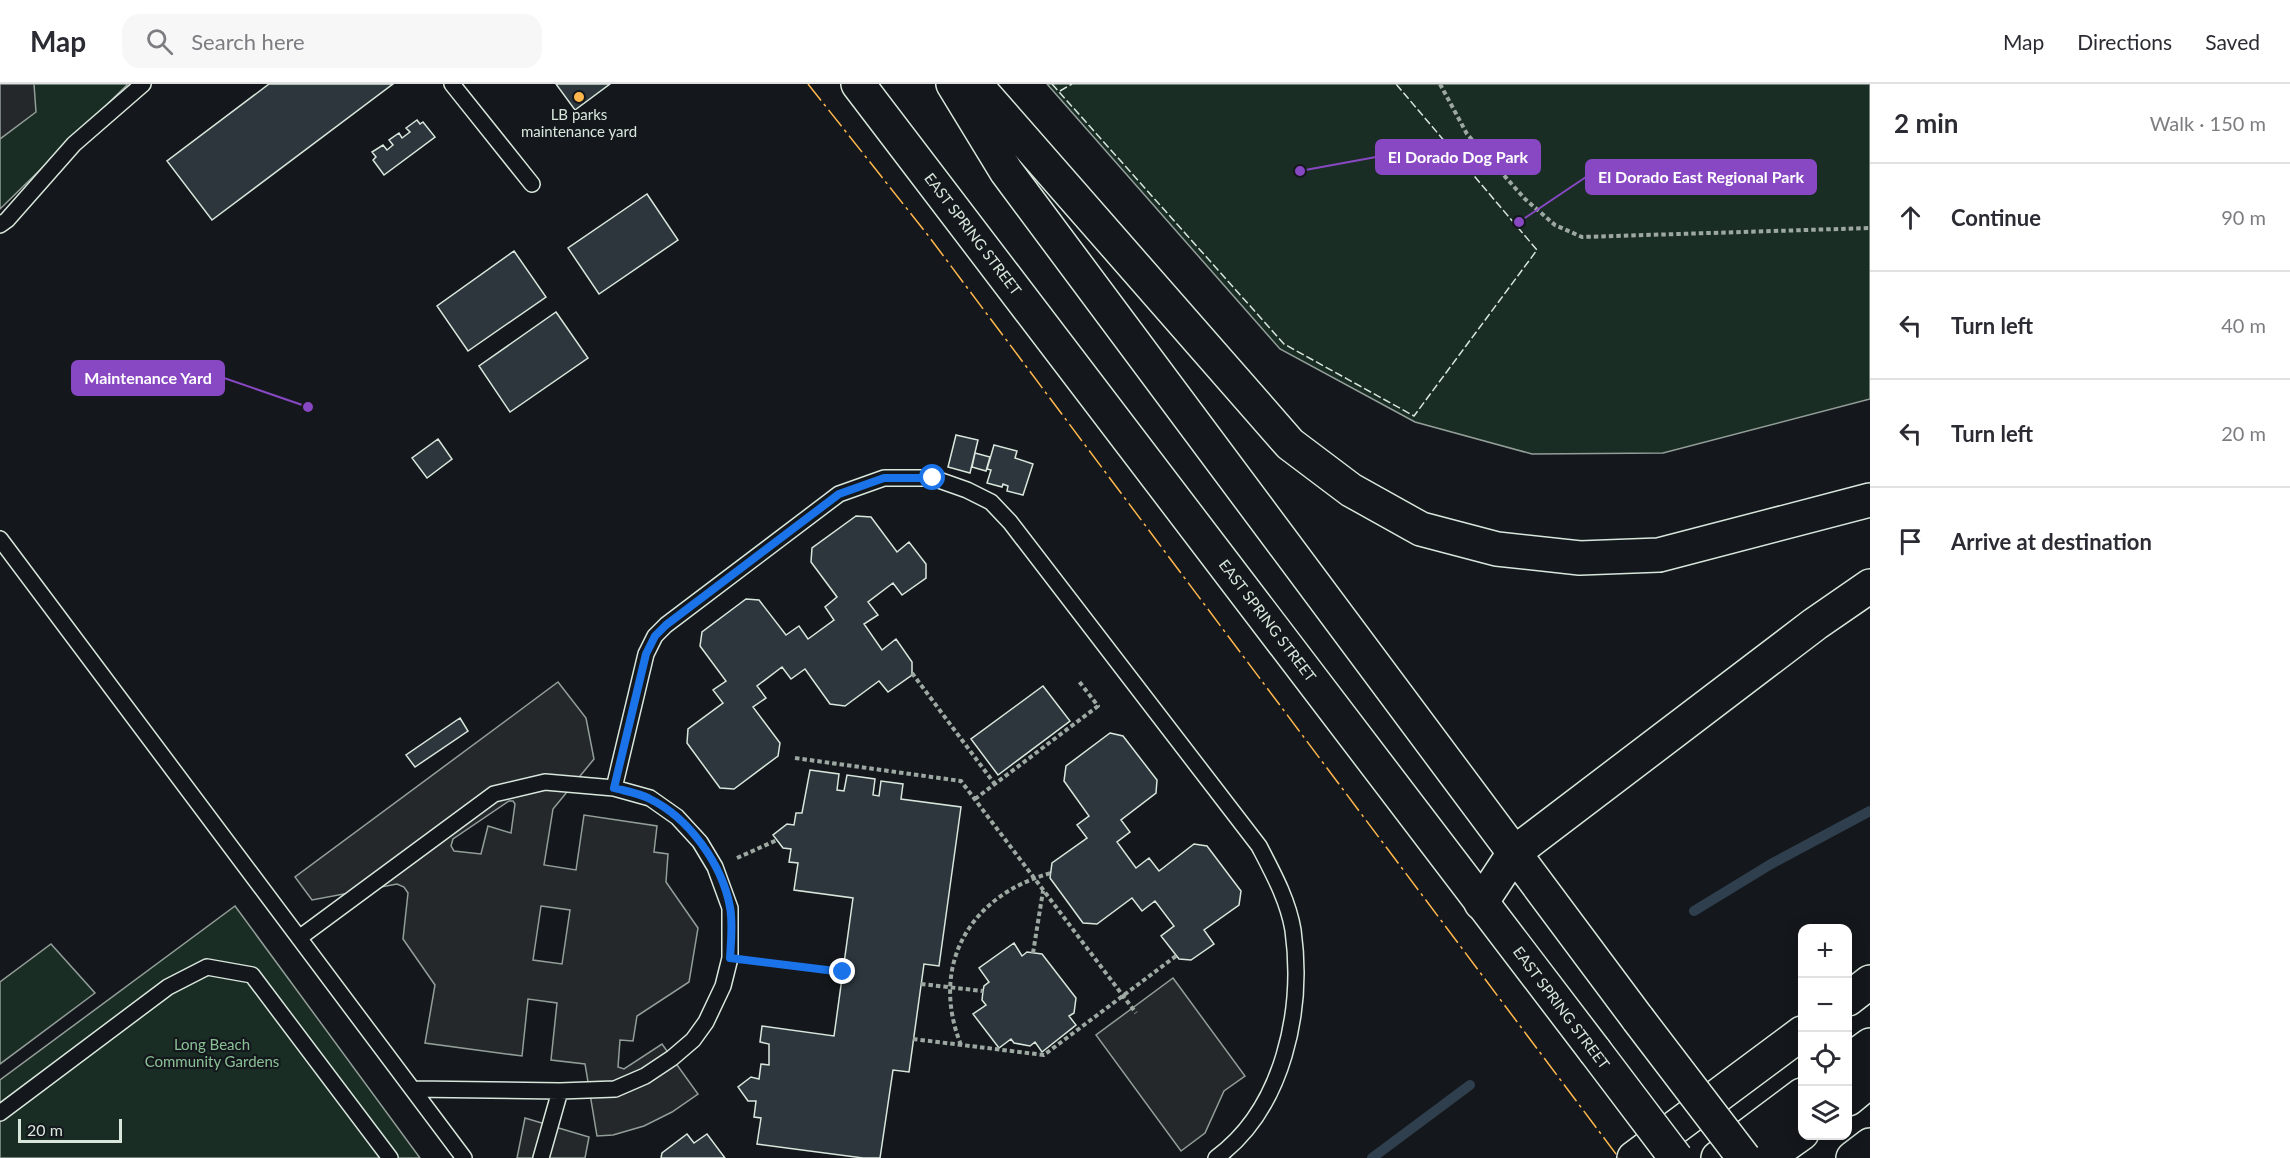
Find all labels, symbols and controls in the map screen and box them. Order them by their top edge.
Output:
search box [122,14,542,68]
text: Map [30,24,86,58]
icon: search [143,25,176,58]
text: Search here [191,28,305,55]
text: Map [2003,29,2044,54]
text: Directions [2077,29,2172,54]
text: Saved [2205,29,2260,54]
marker: LB parks maintenance yard [572,90,586,104]
place label: LB parks maintenance yard [521,105,637,140]
text: 2 min [1894,107,1958,139]
text: Walk · 150 m [2150,111,2266,135]
callout: El Dorado Dog Park [1376,140,1540,174]
text: El Dorado Dog Park [1388,147,1529,166]
callout: El Dorado East Regional Park [1586,160,1816,194]
text: El Dorado East Regional Park [1598,167,1804,186]
street label: EAST SPRING STREET [921,169,1026,298]
icon: ahead [1894,201,1927,234]
text: Continue [1951,204,2041,231]
text: 90 m [2221,205,2266,229]
icon: left [1894,309,1927,342]
text: Turn left [1951,312,2033,339]
text: 40 m [2221,313,2266,337]
callout: Maintenance Yard [72,361,224,395]
text: Maintenance Yard [84,368,212,387]
icon: left [1894,417,1927,450]
text: Turn left [1951,420,2033,447]
text: 20 m [2221,421,2266,445]
route start [919,464,945,490]
icon: arrive [1894,525,1927,558]
text: Arrive at destination [1951,528,2152,555]
street label: EAST SPRING STREET [1216,556,1320,685]
map controls [1798,924,1852,1140]
button: + [1798,924,1852,978]
street label: EAST SPRING STREET [1510,943,1614,1072]
route end [829,958,855,984]
button: − [1798,978,1852,1032]
button: locate [1798,1032,1852,1086]
park label: Long Beach Community Gardens [145,1035,279,1070]
button: layers [1798,1086,1852,1140]
scale bar [18,1116,122,1144]
text: 20 m [27,1120,63,1139]

